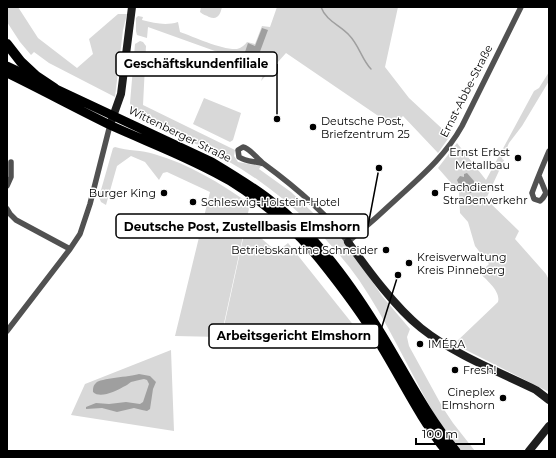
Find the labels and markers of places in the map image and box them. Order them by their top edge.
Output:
callout: Geschäftskundenfiliale [116,52,277,76]
place label: Deutsche Post, Briefzentrum 25 [321,114,410,141]
marker: Deutsche Post, Briefzentrum 25 [308,122,318,132]
place label: Ernst Erbst Metallbau [449,145,511,172]
marker: Ernst Erbst Metallbau [513,153,523,163]
place label: Fachdienst Straßenverkehr [443,180,528,207]
place label: Burger King [89,186,156,200]
marker: Burger King [159,188,169,198]
marker: Fachdienst Straßenverkehr [430,188,440,198]
place label: Schleswig-Holstein-Hotel [201,195,340,209]
marker: Schleswig-Holstein-Hotel [188,197,198,207]
callout: Deutsche Post, Zustellbasis Elmshorn [116,214,368,238]
place label: Betriebskantine Schneider [231,243,378,257]
marker: Betriebskantine Schneider [381,245,391,255]
place label: Kreisverwaltung Kreis Pinneberg [417,250,507,277]
marker: Kreisverwaltung Kreis Pinneberg [404,258,414,268]
callout: Arbeitsgericht Elmshorn [209,324,379,348]
place label: IMÉRA [428,337,465,351]
marker: IMÉRA [415,339,425,349]
place label: Fresh! [463,363,496,377]
marker: Fresh! [450,365,460,375]
place label: Cineplex Elmshorn [442,385,495,412]
marker: Cineplex Elmshorn [498,393,508,403]

